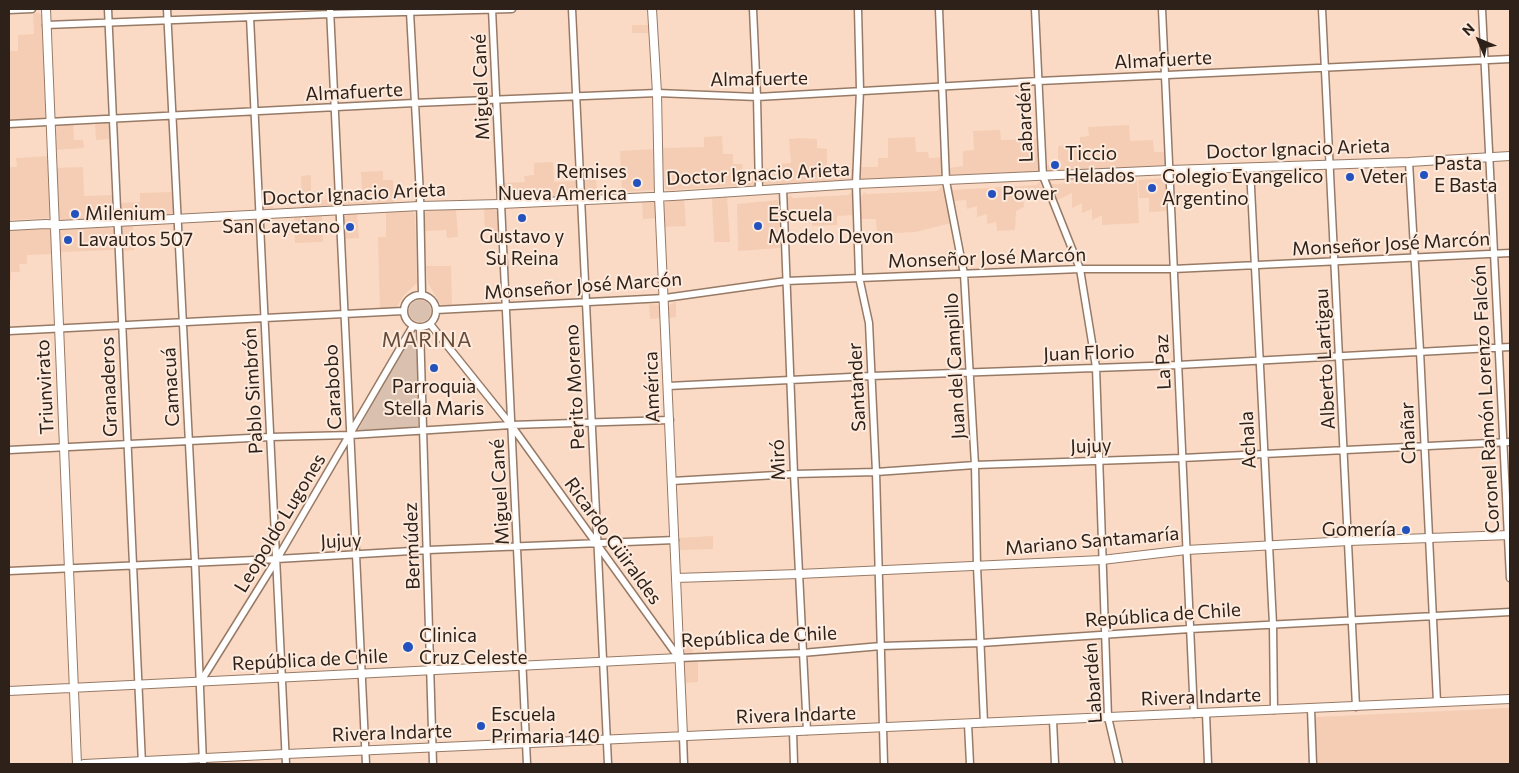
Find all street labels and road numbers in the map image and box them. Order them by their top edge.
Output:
street label: Miguel Cané [468,33,494,141]
street label: Almafuerte [1114,46,1212,74]
street label: Almafuerte [710,67,808,91]
street label: Almafuerte [305,78,403,106]
street label: Labardén [1012,81,1038,163]
street label: Doctor Ignacio Arieta [1206,134,1390,164]
street label: Doctor Ignacio Arieta [666,158,850,190]
street label: Doctor Ignacio Arieta [262,178,446,210]
street label: Monseñor José Marcón [1291,227,1491,261]
street label: Monseñor José Marcón [887,243,1087,273]
street label: Coronel Ramón Lorenzo Falcón [1468,264,1504,534]
street label: Monseñor José Marcón [483,268,683,304]
street label: Alberto Lartigau [1310,288,1340,430]
street label: Juan del Campillo [940,292,970,440]
street label: Perito Moreno [560,324,590,450]
street label: Pablo Simbrón [238,327,268,455]
street label: La Paz [1150,334,1176,390]
street label: Granaderos [96,337,122,437]
street label: Triunvirato [31,339,59,435]
street label: Juan Florio [1043,340,1135,366]
street label: Santander [843,342,871,432]
street label: Carabobo [319,344,347,430]
street label: Camacuá [158,347,184,427]
street label: América [639,351,665,423]
street label: Chañar [1396,401,1420,465]
street label: Achala [1235,411,1261,469]
street label: Jujuy [1070,434,1112,458]
street label: Miguel Cané [486,438,514,546]
street label: Miró [766,439,790,481]
street label: Leopoldo Lugones [230,449,330,597]
street label: Ricardo Güiraldes [559,473,667,609]
street label: Bermúdez [399,502,425,590]
street label: Mariano Santamaría [1004,522,1180,560]
street label: Jujuy [320,529,362,553]
street label: República de Chile [1084,598,1242,632]
street label: República de Chile [680,622,838,652]
street label: Labardén [1079,642,1107,724]
street label: República de Chile [231,645,389,675]
street label: Rivera Indarte [1140,684,1262,710]
street label: Rivera Indarte [735,702,857,728]
street label: Rivera Indarte [331,720,453,746]

